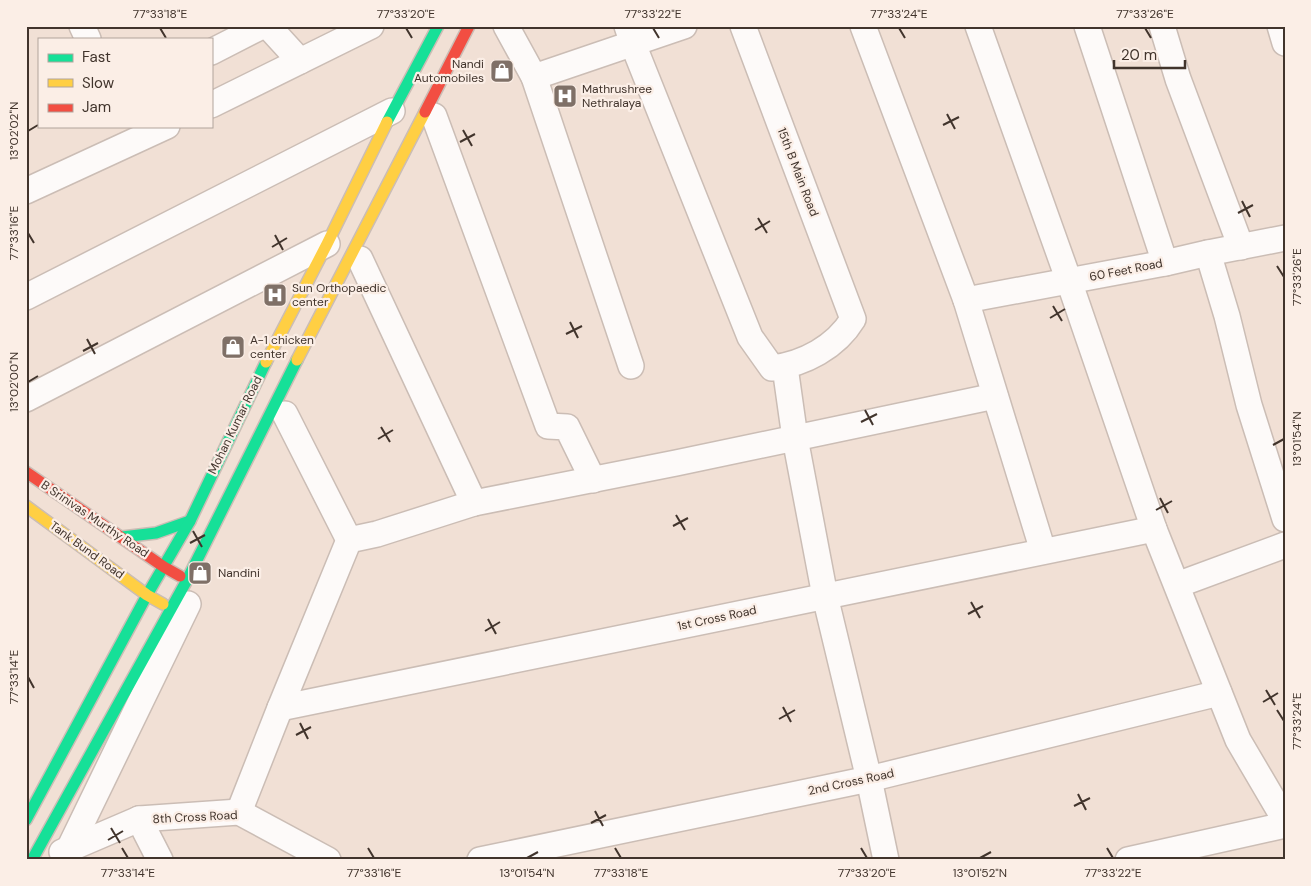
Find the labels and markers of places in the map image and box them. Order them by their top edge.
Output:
place label: Nandi Automobiles [414,56,484,86]
shop icon: Nandi Automobiles [489,58,515,84]
place label: Mathrushree Nethralaya [582,81,652,111]
hospital icon: Mathrushree Nethralaya [552,83,578,109]
place label: Sun Orthopaedic center [292,280,387,310]
hospital icon: Sun Orthopaedic center [262,282,288,308]
place label: A-1 chicken center [250,332,314,362]
shop icon: A-1 chicken center [220,334,246,360]
shop icon: Nandini [187,560,213,586]
place label: Nandini [218,565,260,581]

